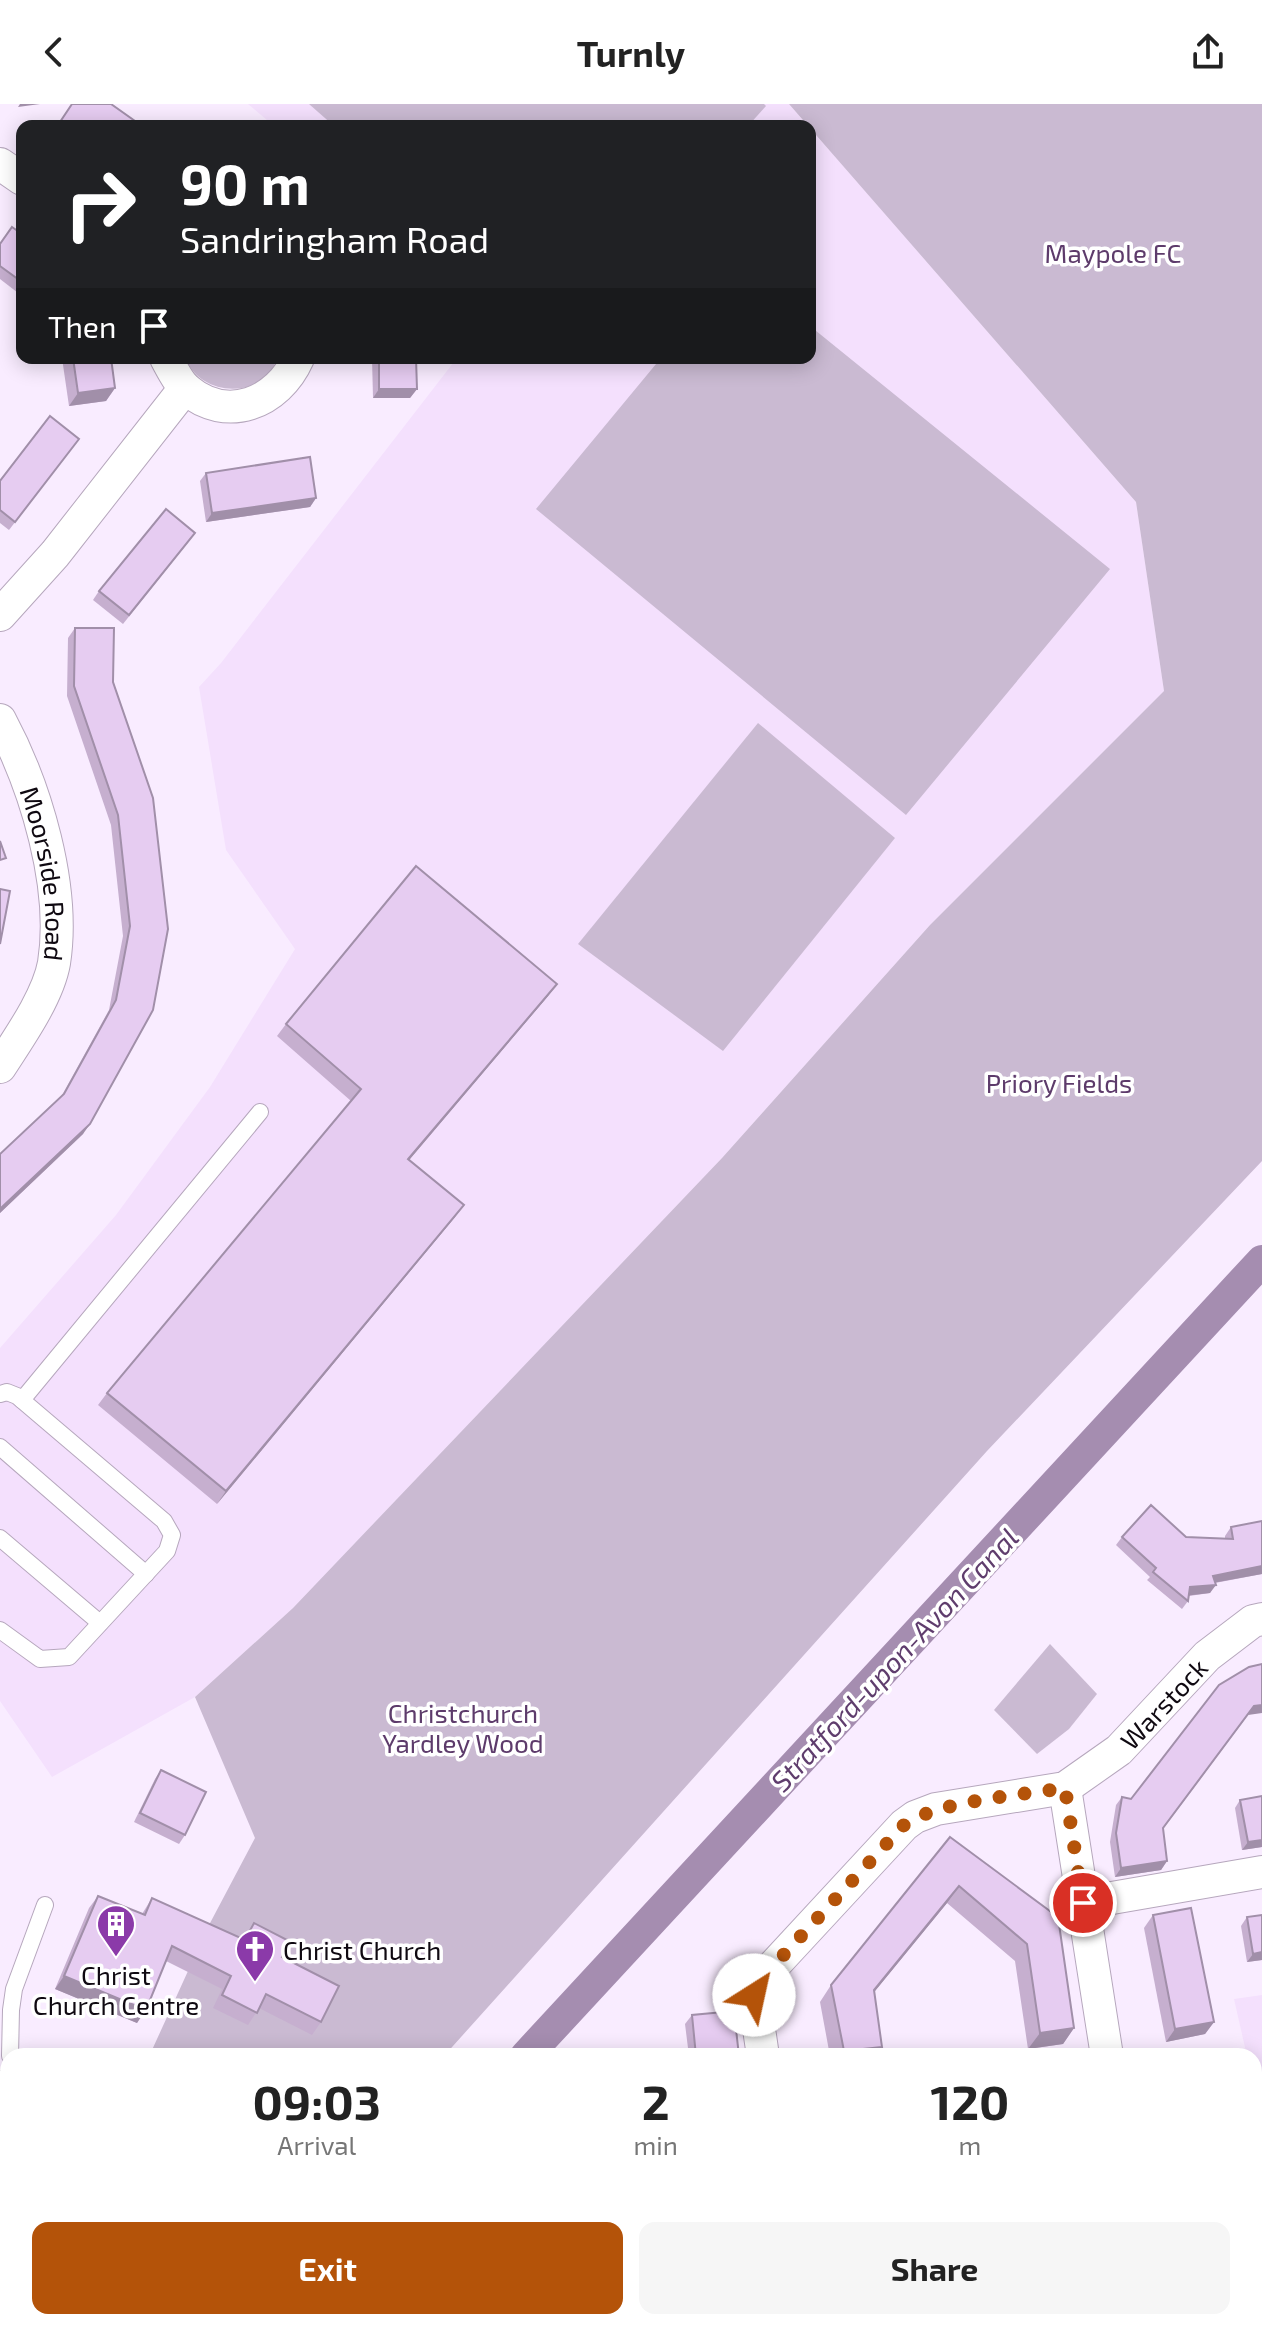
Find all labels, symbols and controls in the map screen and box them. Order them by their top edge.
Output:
icon: back [32,30,76,74]
icon: share [1186,30,1230,74]
text: Turnly [577,31,685,74]
text: 90 m [180,149,310,216]
icon: right [48,152,152,256]
text: Sandringham Road [180,217,489,260]
park label: Maypole FC [1045,237,1181,268]
icon: arrive [132,304,176,348]
text: Then [48,308,116,344]
street label: Moorside Road [15,782,72,963]
park label: Priory Fields [986,1067,1132,1098]
water label: Stratford-upon-Avon Canal [763,1520,1025,1798]
street label: Warstock [1113,1651,1213,1755]
park label: Christchurch Yardley Wood [382,1697,544,1758]
pin [1049,1869,1117,1937]
icon: arrive [1061,1881,1105,1925]
building icon: Christ Church Centre [95,1903,137,1958]
church icon: Christ Church [234,1928,276,1983]
place label: Christ Church [283,1934,441,1965]
position arrow [712,1953,796,2037]
place label: Christ Church Centre [33,1959,199,2020]
text: 09:03 [253,2072,381,2130]
text: 2 [642,2072,670,2130]
text: 120 [930,2072,1009,2130]
text: Arrival [277,2129,356,2160]
text: min [634,2129,678,2160]
text: m [959,2129,981,2160]
button: Exit [32,2222,623,2314]
button: Share [639,2222,1230,2314]

